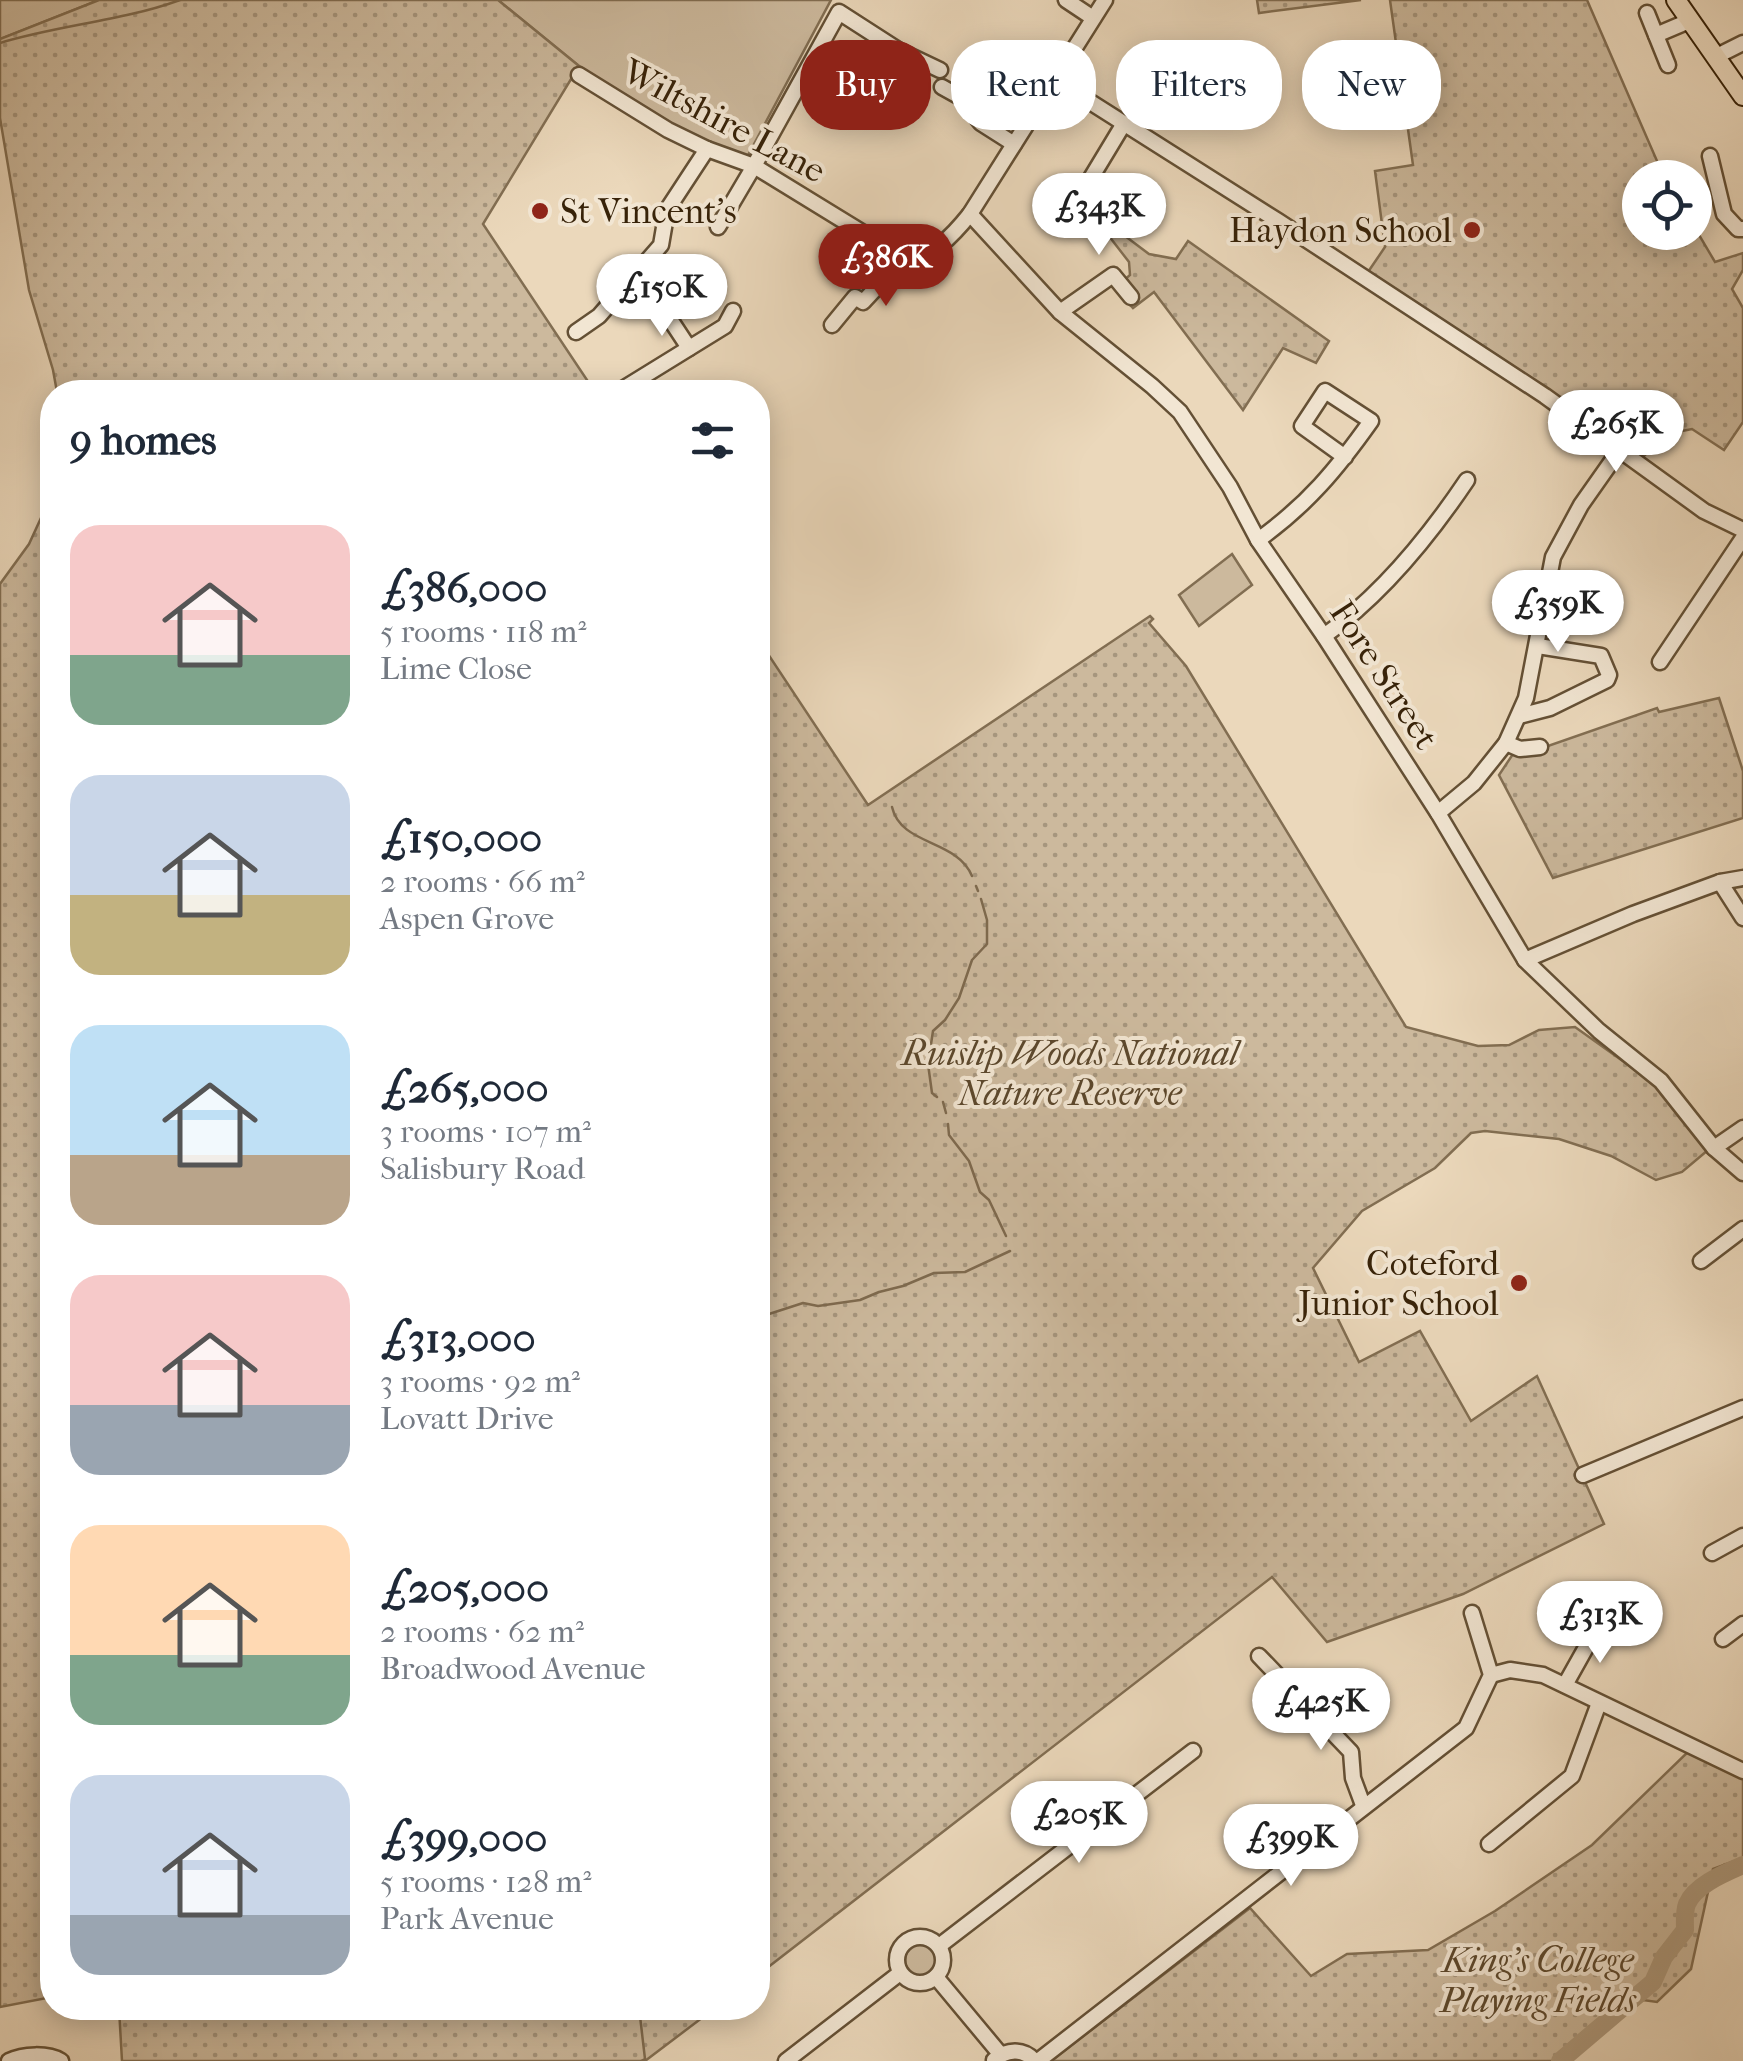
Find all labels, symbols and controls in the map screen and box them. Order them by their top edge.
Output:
chip: Buy [800,40,931,130]
chip: Rent [951,40,1096,130]
chip: Filters [1116,40,1282,130]
chip: New [1302,40,1441,130]
street label: Wiltshire Lane [615,50,832,192]
map controls [1622,160,1712,250]
button: locate [1622,160,1712,250]
pin: £343K [1029,173,1169,258]
text: £343K [1054,187,1144,224]
place label: St Vincent's [560,191,737,232]
marker: St Vincent's [529,200,551,222]
place label: Haydon School [1229,210,1452,251]
marker: Haydon School [1461,219,1483,241]
pin: £386K [816,224,956,309]
text: £386K [840,238,932,275]
pin: £150K [592,254,732,339]
text: £150K [618,268,706,305]
pin: £265K [1546,390,1686,475]
text: £265K [1570,404,1662,441]
icon: filters [685,413,740,468]
text: 9 homes [70,416,217,465]
text: £386,000 [380,564,547,613]
icon: home [150,565,270,685]
pin: £359K [1488,570,1628,655]
text: £359K [1514,584,1602,621]
street label: Fore Street [1321,593,1447,757]
text: 5 rooms · 118 m² [380,613,586,650]
text: Lime Close [380,650,532,687]
text: £150,000 [380,814,542,863]
icon: home [150,815,270,935]
text: 2 rooms · 66 m² [380,863,585,900]
text: Aspen Grove [380,900,554,937]
park label: Ruislip Woods National Nature Reserve [900,1033,1242,1114]
text: £265,000 [380,1064,549,1113]
icon: home [150,1065,270,1185]
text: 3 rooms · 107 m² [380,1113,591,1150]
text: Salisbury Road [380,1150,585,1187]
place label: Coteford Junior School [1296,1243,1500,1324]
marker: Coteford Junior School [1508,1272,1530,1294]
text: £313,000 [380,1314,536,1363]
icon: home [150,1315,270,1435]
text: 3 rooms · 92 m² [380,1363,580,1400]
text: Lovatt Drive [380,1400,553,1437]
text: £205,000 [380,1564,549,1613]
icon: home [150,1565,270,1685]
pin: £313K [1530,1581,1670,1666]
text: £313K [1559,1595,1641,1632]
text: 2 rooms · 62 m² [380,1613,584,1650]
text: Broadwood Avenue [380,1650,646,1687]
pin: £425K [1251,1668,1391,1753]
text: £425K [1274,1682,1368,1719]
pin: £205K [1009,1781,1149,1866]
text: £205K [1033,1795,1125,1832]
pin: £399K [1221,1804,1361,1889]
text: £399,000 [380,1814,548,1863]
icon: home [150,1815,270,1935]
text: £399K [1245,1818,1337,1855]
text: 5 rooms · 128 m² [380,1863,591,1900]
text: Park Avenue [380,1900,554,1937]
park label: King's College Playing Fields [1438,1940,1637,2021]

